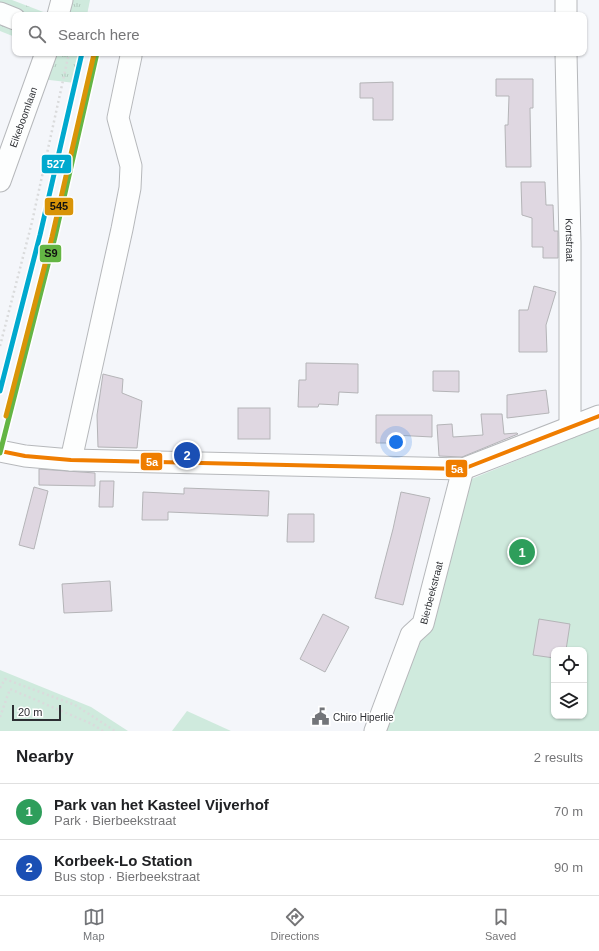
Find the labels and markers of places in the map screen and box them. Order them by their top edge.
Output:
pin: 2 [174,440,200,470]
pin: 1 [509,537,535,567]
public building icon: Chiro Hiperlie [310,707,330,727]
place label: Chiro Hiperlie [333,712,394,723]

